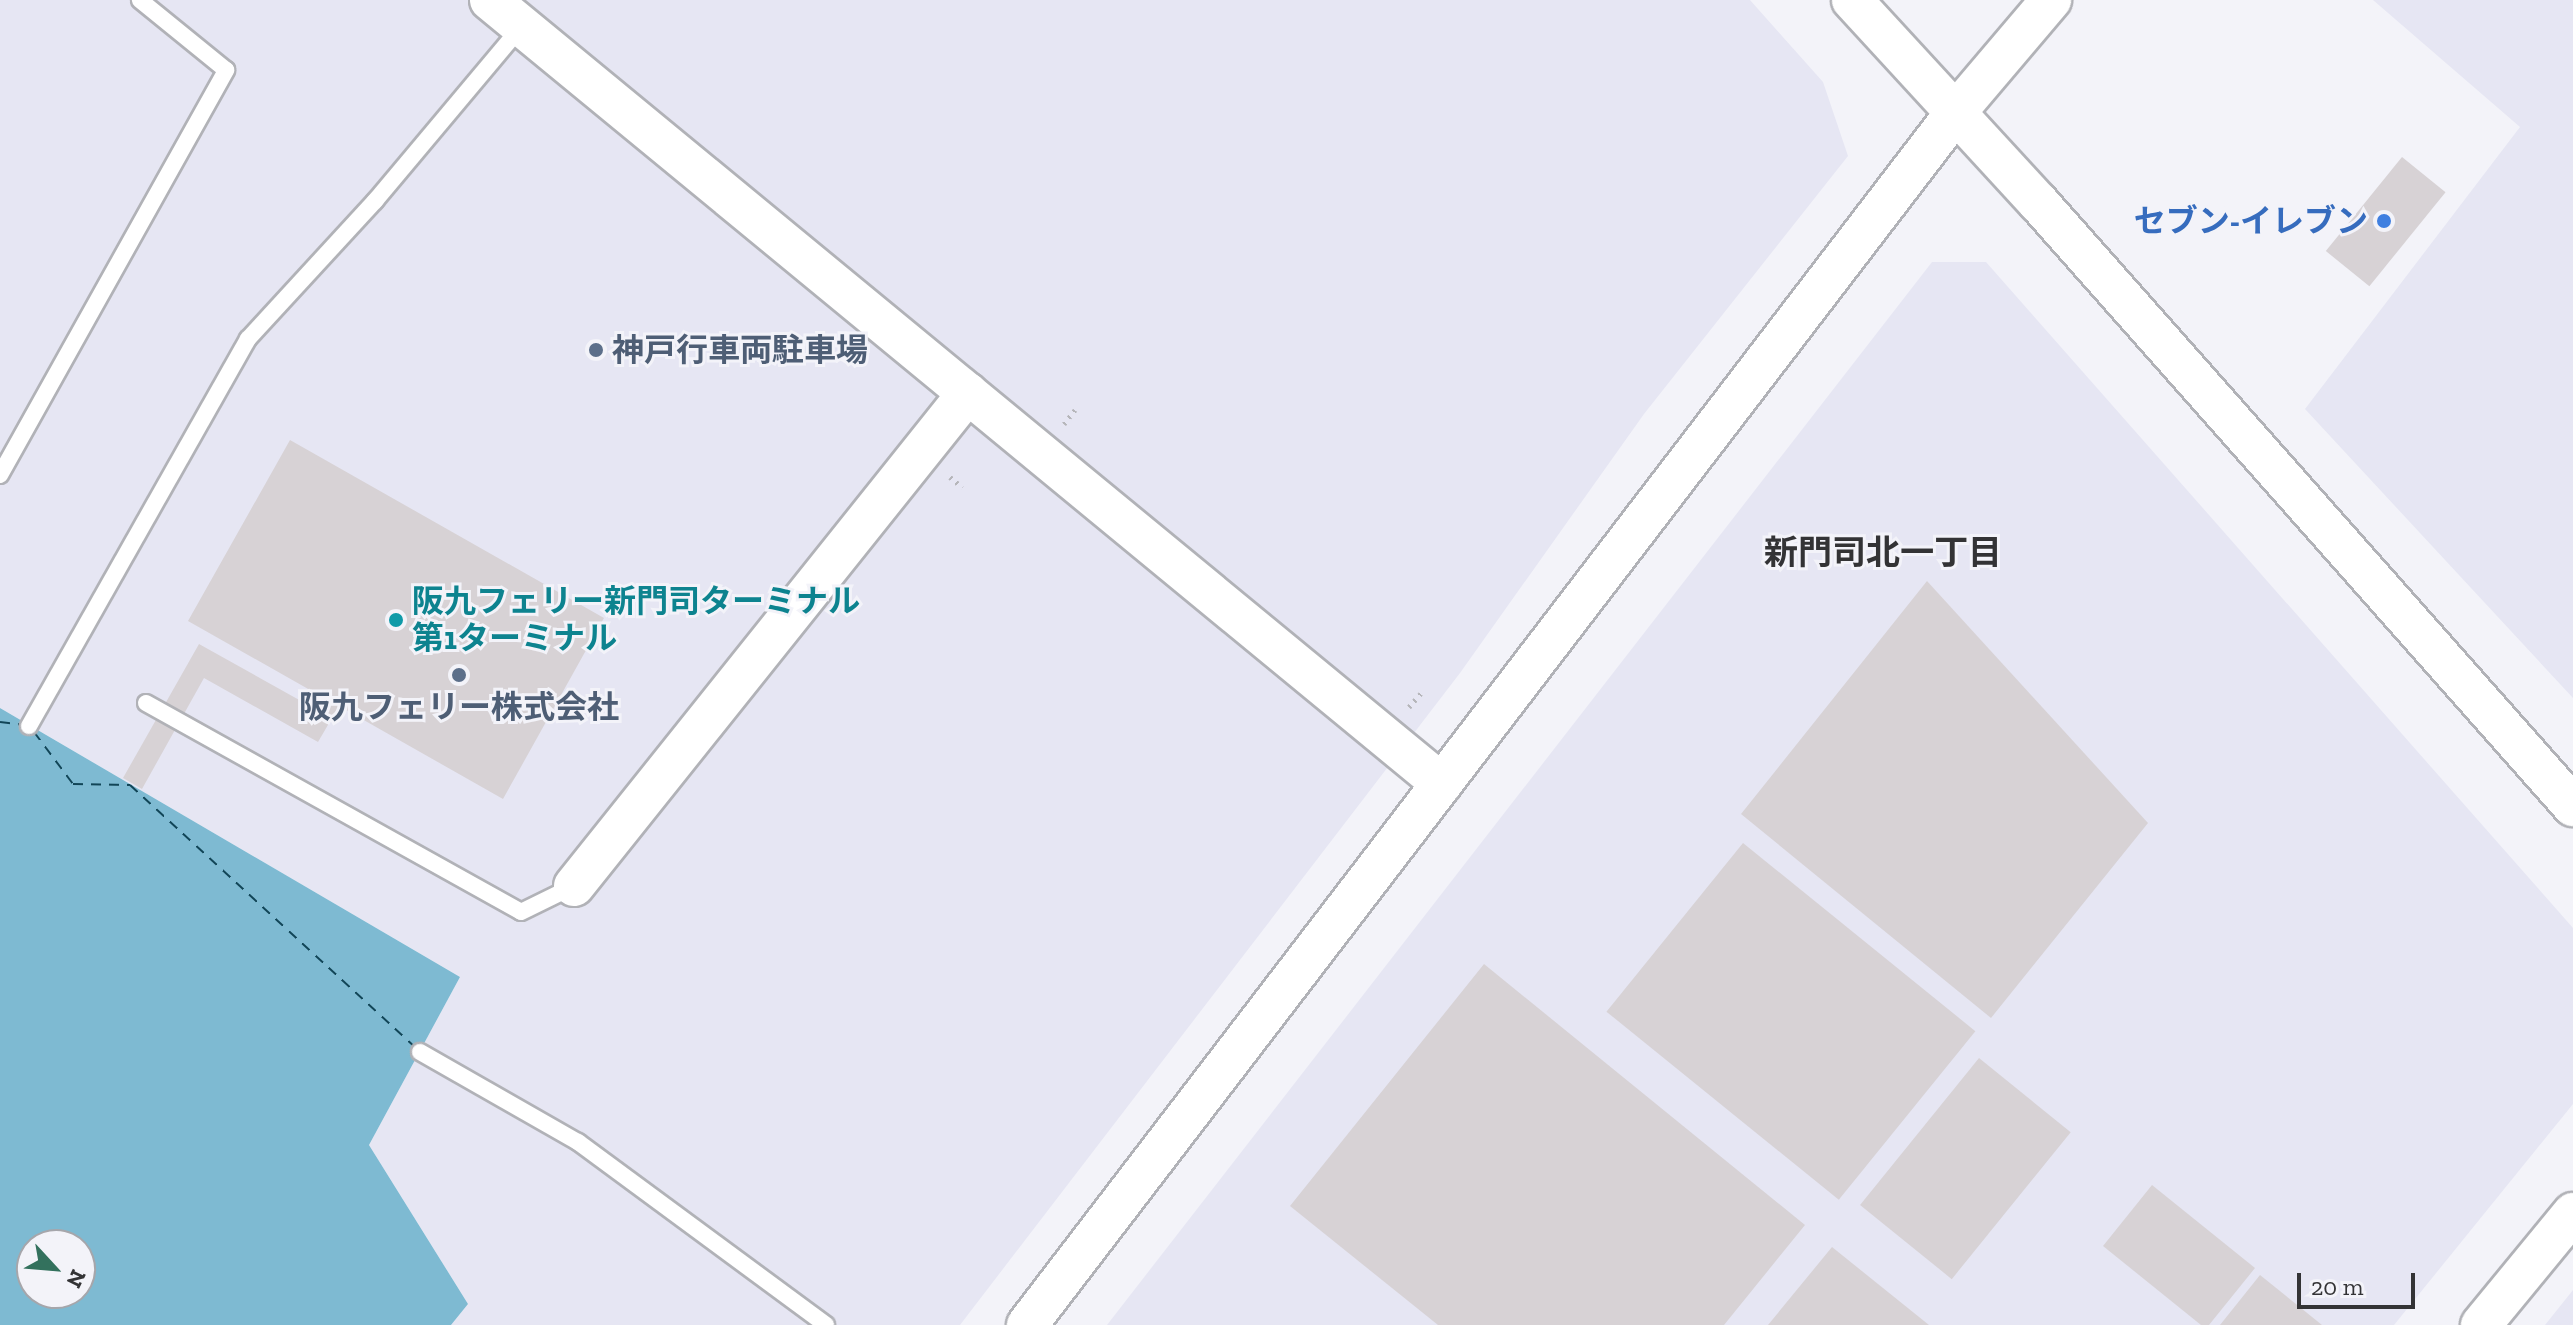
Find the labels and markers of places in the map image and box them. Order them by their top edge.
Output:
place label: セブン-イレブン [2134,202,2368,240]
marker: セブン-イレブン [2375,212,2393,230]
place label: 神戸行車両駐車場 [612,331,868,369]
marker: 神戸行車両駐車場 [587,341,605,359]
place label: 阪九フェリー新門司ターミナル 第1ターミナル [412,583,860,658]
marker: 阪九フェリー新門司ターミナル 第1ターミナル [387,611,405,629]
marker: 阪九フェリー株式会社 [450,666,468,684]
place label: 阪九フェリー株式会社 [299,688,619,726]

